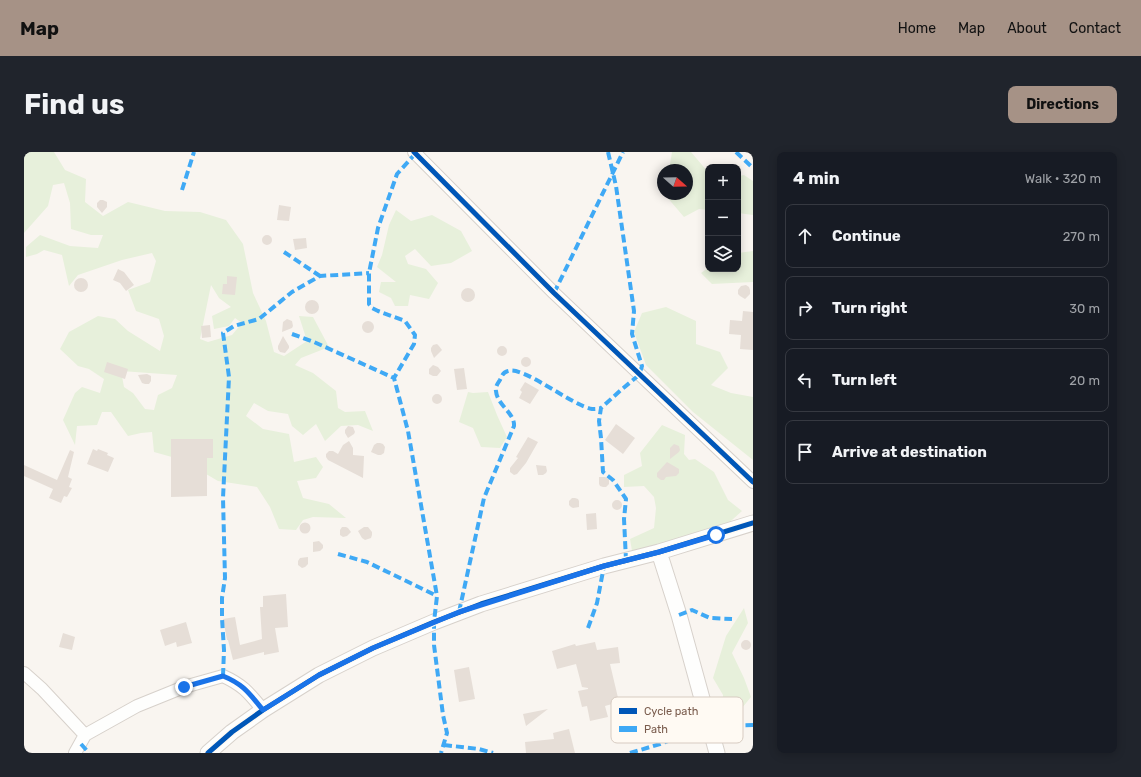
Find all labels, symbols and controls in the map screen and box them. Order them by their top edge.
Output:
text: Map [20,17,59,40]
text: Home [898,20,936,37]
text: Map [958,20,985,37]
text: About [1007,20,1047,37]
text: Contact [1069,20,1121,37]
button: Directions [1008,86,1117,123]
text: Find us [24,88,124,121]
north arrow [657,164,693,200]
map controls [705,164,741,272]
button: + [705,164,741,200]
text: 4 min [793,168,840,188]
text: Walk · 320 m [1025,171,1101,186]
button: − [705,200,741,236]
icon: ahead [794,225,816,247]
text: Continue [832,227,901,245]
text: 270 m [1063,229,1100,244]
button: layers [705,236,741,272]
icon: right [794,297,816,319]
text: Turn right [832,299,907,317]
text: 30 m [1069,301,1100,316]
icon: left [794,369,816,391]
text: Turn left [832,371,897,389]
text: 20 m [1069,373,1100,388]
icon: arrive [794,441,816,463]
text: Arrive at destination [832,443,987,461]
route start [707,526,725,544]
route end [175,678,193,696]
legend [611,697,743,743]
text: Cycle path [644,705,698,718]
text: Path [644,723,668,736]

